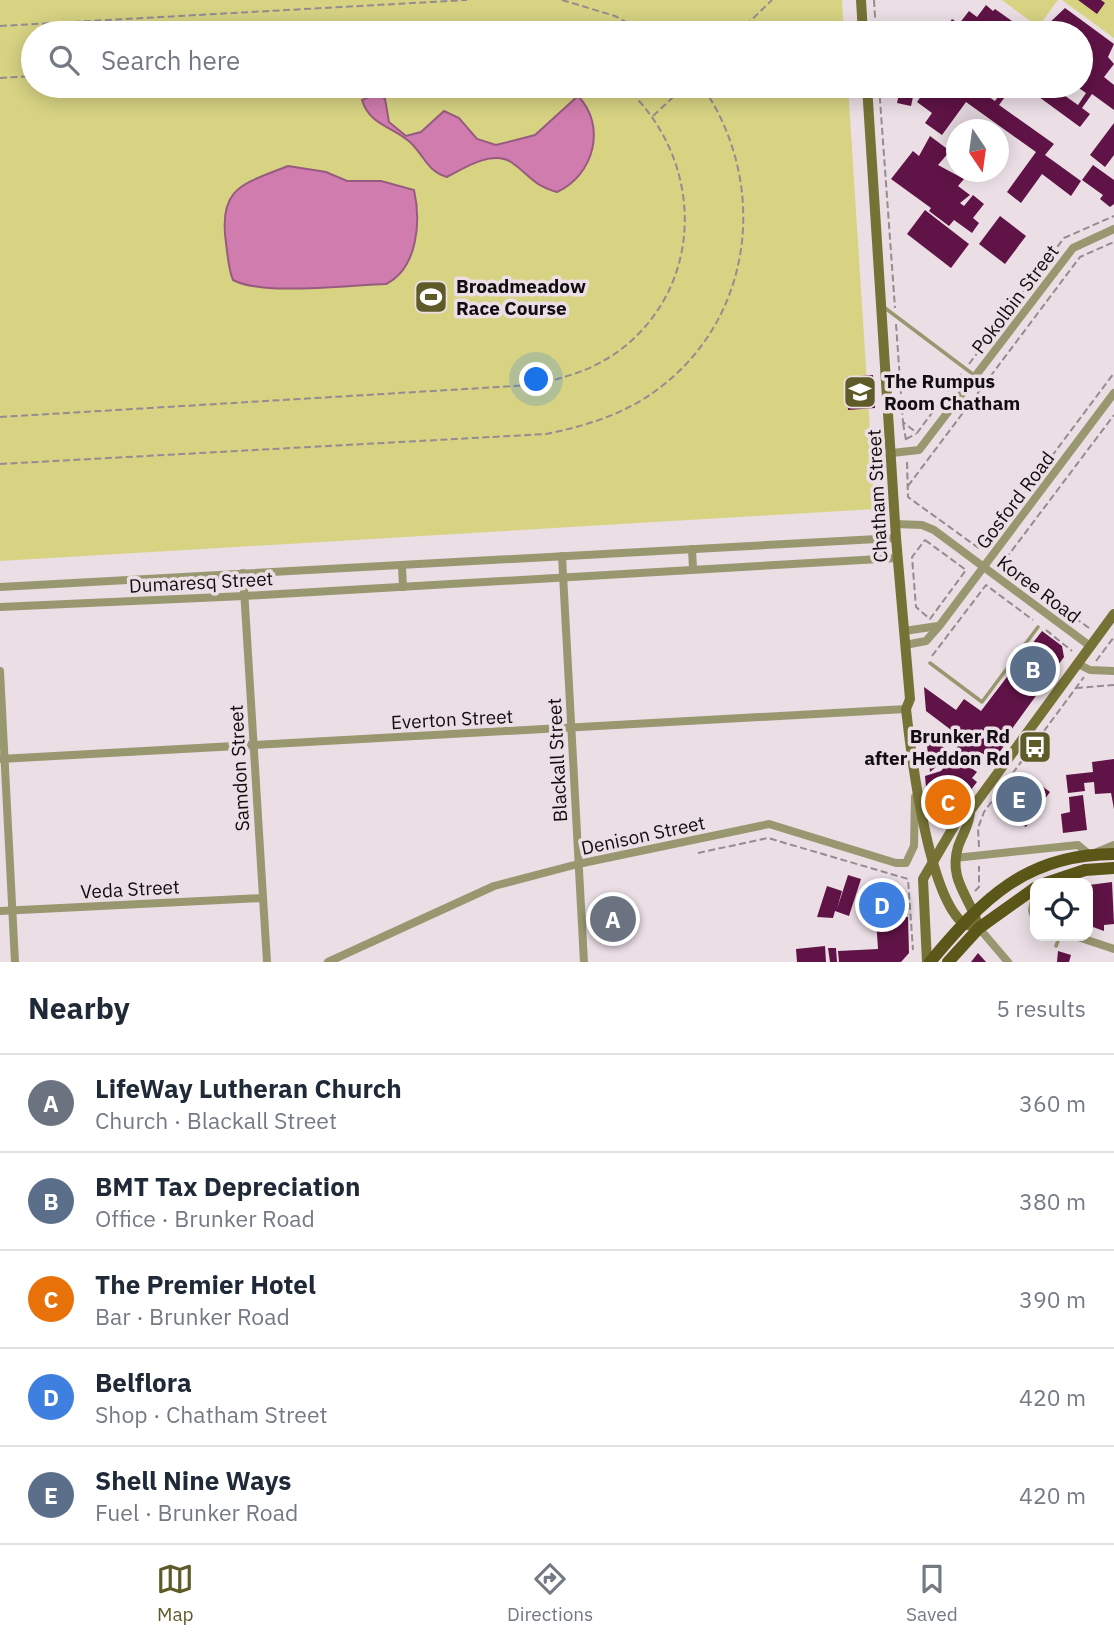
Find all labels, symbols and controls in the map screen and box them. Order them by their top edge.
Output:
search box [21,21,1093,98]
icon: search [45,41,83,79]
text: Search here [101,43,240,77]
north arrow [946,119,1009,182]
street label: Pokolbin Street [966,240,1064,358]
place label: Broadmeadow Race Course [456,274,586,320]
sports icon: Broadmeadow Race Course [412,278,450,316]
your location [519,362,553,396]
place label: The Rumpus Room Chatham [884,369,1020,415]
school or university icon: The Rumpus Room Chatham [841,373,879,411]
street label: Chatham Street [862,429,892,563]
street label: Gosford Road [971,447,1059,553]
street label: Koree Road [993,550,1085,628]
street label: Dumaresq Street [128,566,274,598]
pin: B [1010,643,1056,695]
street label: Blackall Street [542,697,572,823]
street label: Samdon Street [224,704,254,832]
street label: Everton Street [390,704,514,734]
place label: Brunker Rd after Heddon Rd [864,724,1010,770]
bus stop icon: Brunker Rd after Heddon Rd [1016,728,1054,766]
pin: E [996,773,1042,825]
pin: C [925,776,971,828]
street label: Denison Street [579,810,707,860]
street label: Veda Street [80,874,180,904]
map controls [1030,878,1093,941]
button: locate [1030,878,1093,941]
pin: D [859,879,905,931]
pin: A [590,893,636,945]
text: Nearby [28,988,130,1027]
text: 5 results [996,993,1086,1023]
text: LifeWay Lutheran Church [95,1071,402,1105]
text: A [43,1088,59,1118]
text: 360 m [1019,1088,1086,1118]
text: Church · Blackall Street [95,1105,337,1135]
text: BMT Tax Depreciation [95,1169,360,1203]
text: B [43,1186,59,1216]
text: 380 m [1019,1186,1086,1216]
text: Office · Brunker Road [95,1203,315,1233]
text: The Premier Hotel [95,1267,316,1301]
text: C [44,1284,58,1314]
text: 390 m [1019,1284,1086,1314]
text: Bar · Brunker Road [95,1301,290,1331]
text: Belflora [95,1365,192,1399]
text: D [43,1382,59,1412]
text: 420 m [1019,1382,1086,1412]
text: Shop · Chatham Street [95,1399,328,1429]
text: Shell Nine Ways [95,1463,291,1497]
text: E [44,1480,58,1510]
text: 420 m [1019,1480,1086,1510]
text: Fuel · Brunker Road [95,1497,298,1527]
tab: Map [156,1560,194,1626]
tab: Directions [507,1560,593,1626]
tab: Saved [906,1560,958,1626]

